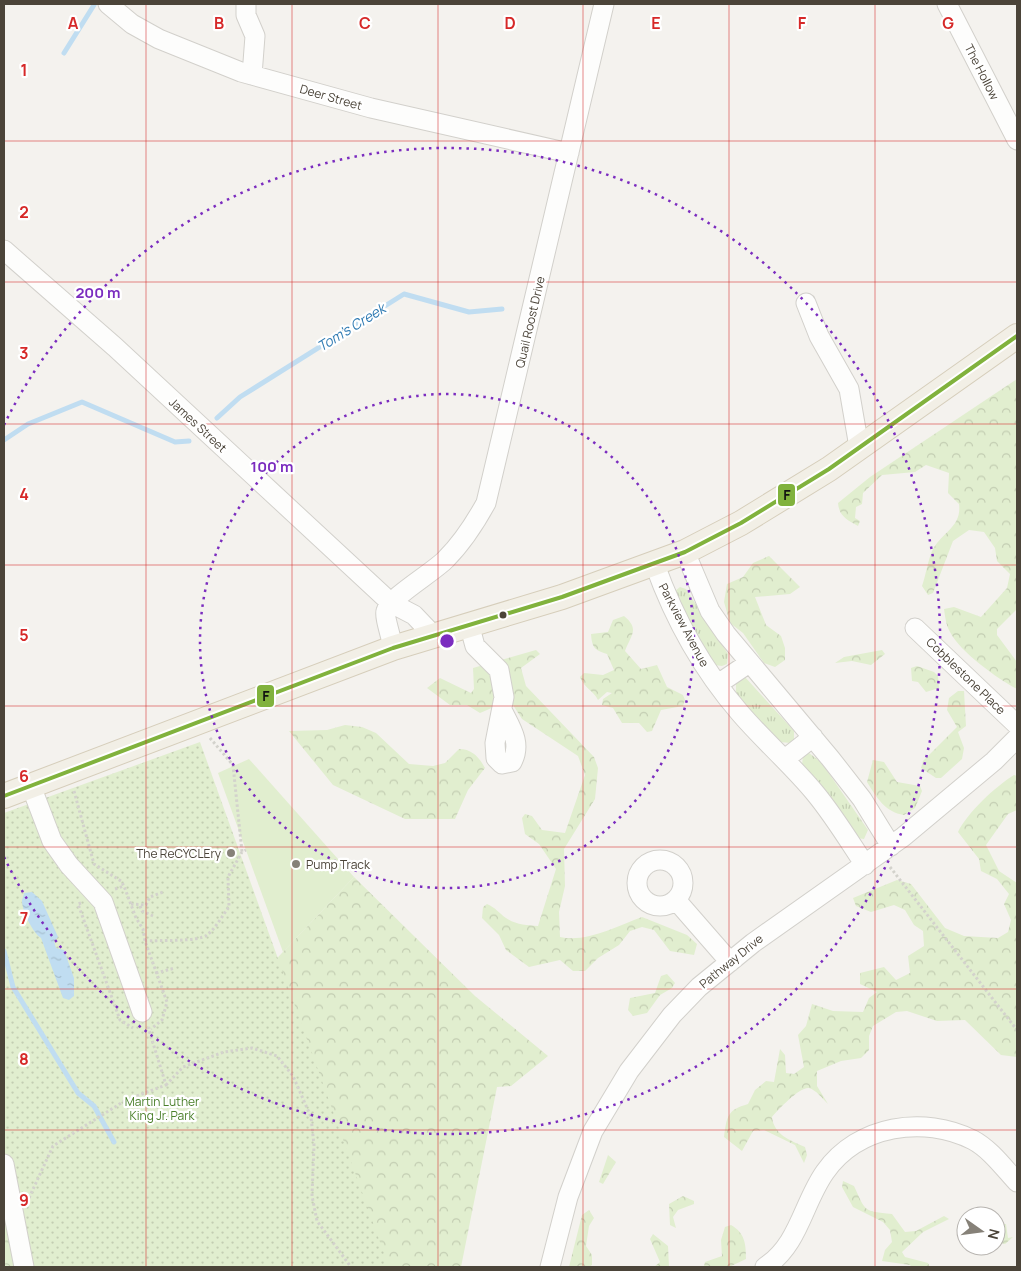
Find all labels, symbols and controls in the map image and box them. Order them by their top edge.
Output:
text: A [68,12,79,34]
text: B [214,12,224,34]
text: C [359,12,371,34]
text: D [504,12,516,34]
text: E [651,12,661,34]
text: F [798,12,807,34]
text: G [942,12,954,34]
street label: The Hollow [961,41,1003,103]
text: 1 [20,59,28,81]
street label: Deer Street [298,80,364,114]
text: 2 [19,201,29,223]
street label: Quail Roost Drive [511,274,549,370]
text: 200 m [75,282,121,303]
water label: Tom's Creek [313,297,391,356]
text: 3 [19,342,29,364]
street label: James Street [165,394,231,456]
text: 100 m [251,456,293,477]
text: 4 [19,483,29,505]
line badge: F [777,483,796,507]
text: F [783,485,791,504]
street label: Parkview Avenue [655,580,713,670]
unlabelled marker [498,610,508,620]
text: 5 [19,624,29,646]
centre of rings [438,632,456,650]
street label: Cobblestone Place [923,634,1009,718]
line badge: F [256,684,275,708]
text: F [262,686,270,705]
text: 6 [19,765,29,787]
place label: The ReCYCLEry [136,845,222,862]
marker: The ReCYCLEry [225,847,237,859]
place label: Pump Track [306,856,371,873]
marker: Pump Track [290,858,302,870]
text: 7 [20,907,28,929]
street label: Pathway Drive [696,930,766,992]
text: 8 [19,1048,29,1070]
park label: Martin Luther King Jr. Park [125,1093,200,1124]
text: 9 [19,1189,29,1211]
north arrow [956,1206,1006,1256]
text: N [984,1227,1005,1241]

